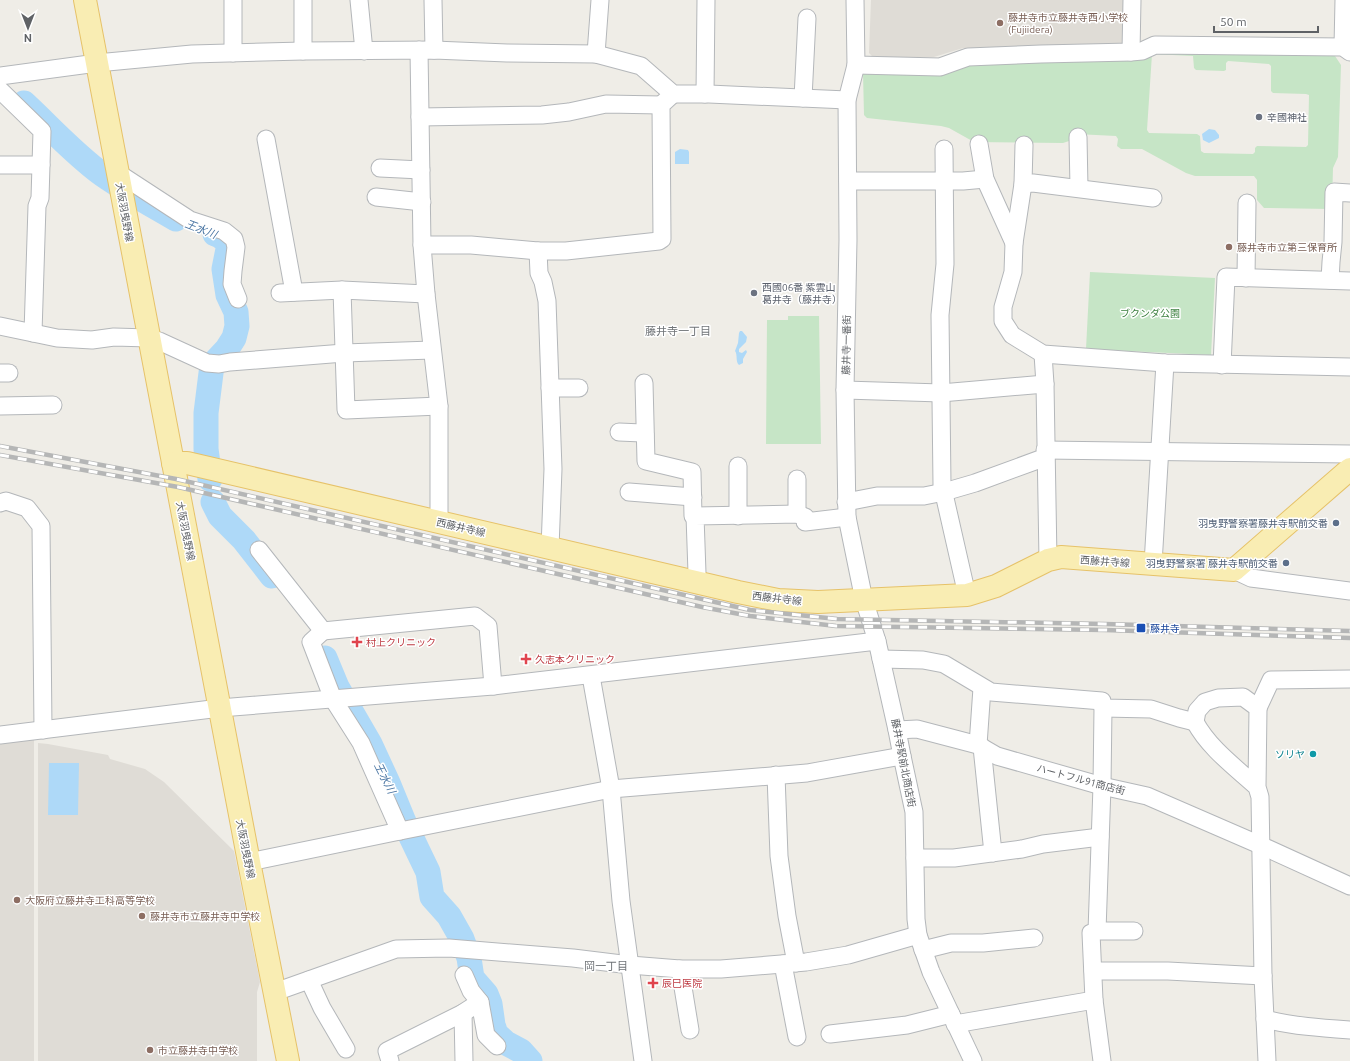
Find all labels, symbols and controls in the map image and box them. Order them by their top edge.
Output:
north arrow [8,8,48,48]
scale bar [1214,8,1318,34]
place label: 藤井寺市立藤井寺西小学校 (Fujiidera) [1008,12,1128,35]
text: 50 m [1220,15,1247,28]
marker: 藤井寺市立藤井寺西小学校 (Fujiidera) [995,18,1005,28]
text: N [24,32,32,44]
marker: 辛國神社 [1254,112,1264,122]
place label: 辛國神社 [1267,112,1307,123]
street label: 大阪羽曳野線 [114,182,135,243]
water label: 王水川 [183,217,219,241]
marker: 藤井寺市立第三保育所 [1224,242,1234,252]
place label: 藤井寺市立第三保育所 [1237,242,1337,253]
place label: 西國06番 紫雲山 葛井寺（藤井寺） [762,282,842,305]
marker: 西國06番 紫雲山 葛井寺（藤井寺） [749,288,759,298]
park label: ブクンダ公園 [1120,308,1180,319]
street label: 藤井寺一番街 [840,315,853,375]
district label: 藤井寺一丁目 [645,325,711,337]
street label: 大阪羽曳野線 [174,501,197,562]
street label: 西藤井寺線 [435,517,486,538]
place label: 羽曳野警察署藤井寺駅前交番 [1198,518,1328,529]
marker: 羽曳野警察署藤井寺駅前交番 [1331,518,1341,528]
street label: 西藤井寺線 [1080,554,1130,569]
place label: 羽曳野警察署 藤井寺駅前交番 [1146,558,1278,569]
marker: 羽曳野警察署 藤井寺駅前交番 [1281,558,1291,568]
street label: 西藤井寺線 [751,590,802,607]
marker: 藤井寺 [1135,622,1147,634]
place label: 藤井寺 [1150,623,1180,634]
marker: 村上クリニック [351,636,363,648]
place label: 村上クリニック [366,637,436,648]
marker: 久志本クリニック [520,653,532,665]
place label: 久志本クリニック [535,654,615,665]
street label: 藤井寺駅前北商店街 [890,718,917,808]
place label: ソリヤ [1275,749,1305,760]
marker: ソリヤ [1308,749,1318,759]
water label: 王水川 [372,761,398,796]
street label: ハートフル91商店街 [1035,762,1126,797]
street label: 大阪羽曳野線 [234,819,257,880]
marker: 大阪府立藤井寺工科高等学校 [12,895,22,905]
place label: 大阪府立藤井寺工科高等学校 [25,895,155,906]
marker: 藤井寺市立藤井寺中学校 [137,911,147,921]
place label: 藤井寺市立藤井寺中学校 [150,911,260,922]
district label: 岡一丁目 [584,960,628,972]
marker: 辰巳医院 [647,977,659,989]
place label: 辰巳医院 [662,978,702,989]
marker: 市立藤井寺中学校 [145,1045,155,1055]
place label: 市立藤井寺中学校 [158,1045,238,1056]

